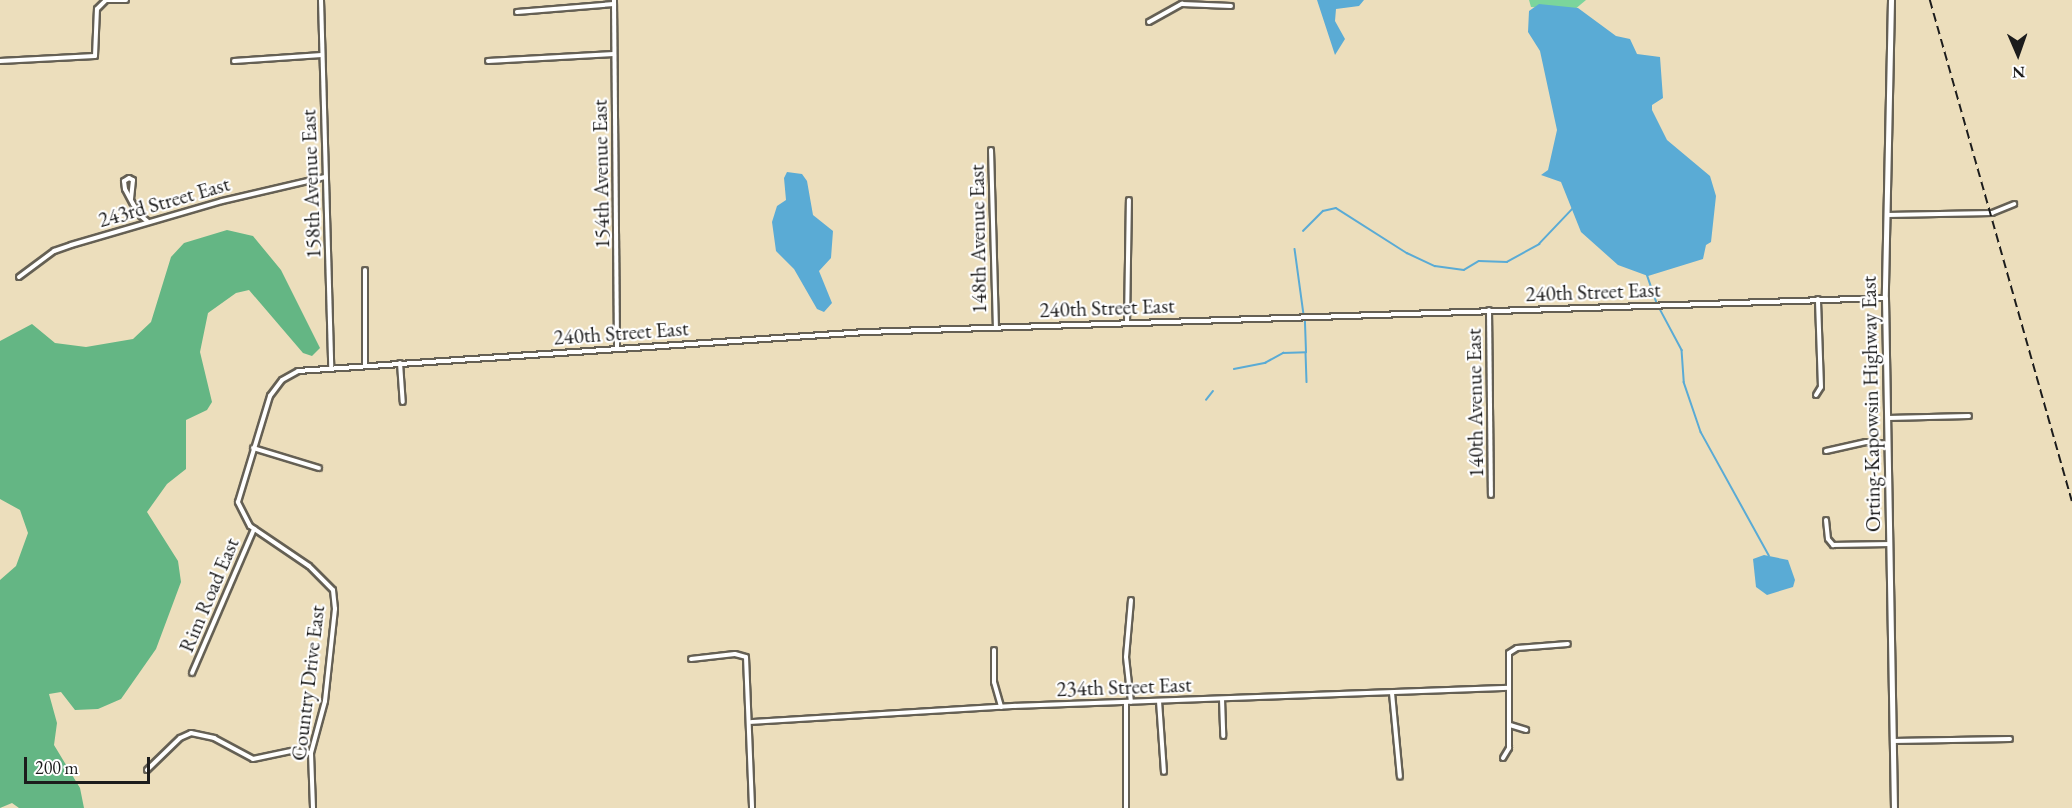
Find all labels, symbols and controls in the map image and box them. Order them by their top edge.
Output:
north arrow [1988,24,2048,84]
text: N [2012,62,2025,83]
street label: 154th Avenue East [587,99,615,249]
street label: 158th Avenue East [296,109,326,259]
street label: 148th Avenue East [964,164,992,314]
street label: 243rd Street East [95,171,233,233]
street label: Orting-Kapowsin Highway East [1856,276,1886,532]
street label: 240th Street East [1525,277,1661,307]
street label: 240th Street East [1039,293,1175,323]
street label: 240th Street East [553,316,689,350]
street label: 140th Avenue East [1461,328,1489,478]
street label: Rim Road East [174,534,244,656]
street label: Country Drive East [286,604,330,762]
street label: 234th Street East [1056,672,1192,702]
scale bar [27,745,153,783]
text: 200 m [35,756,79,779]

